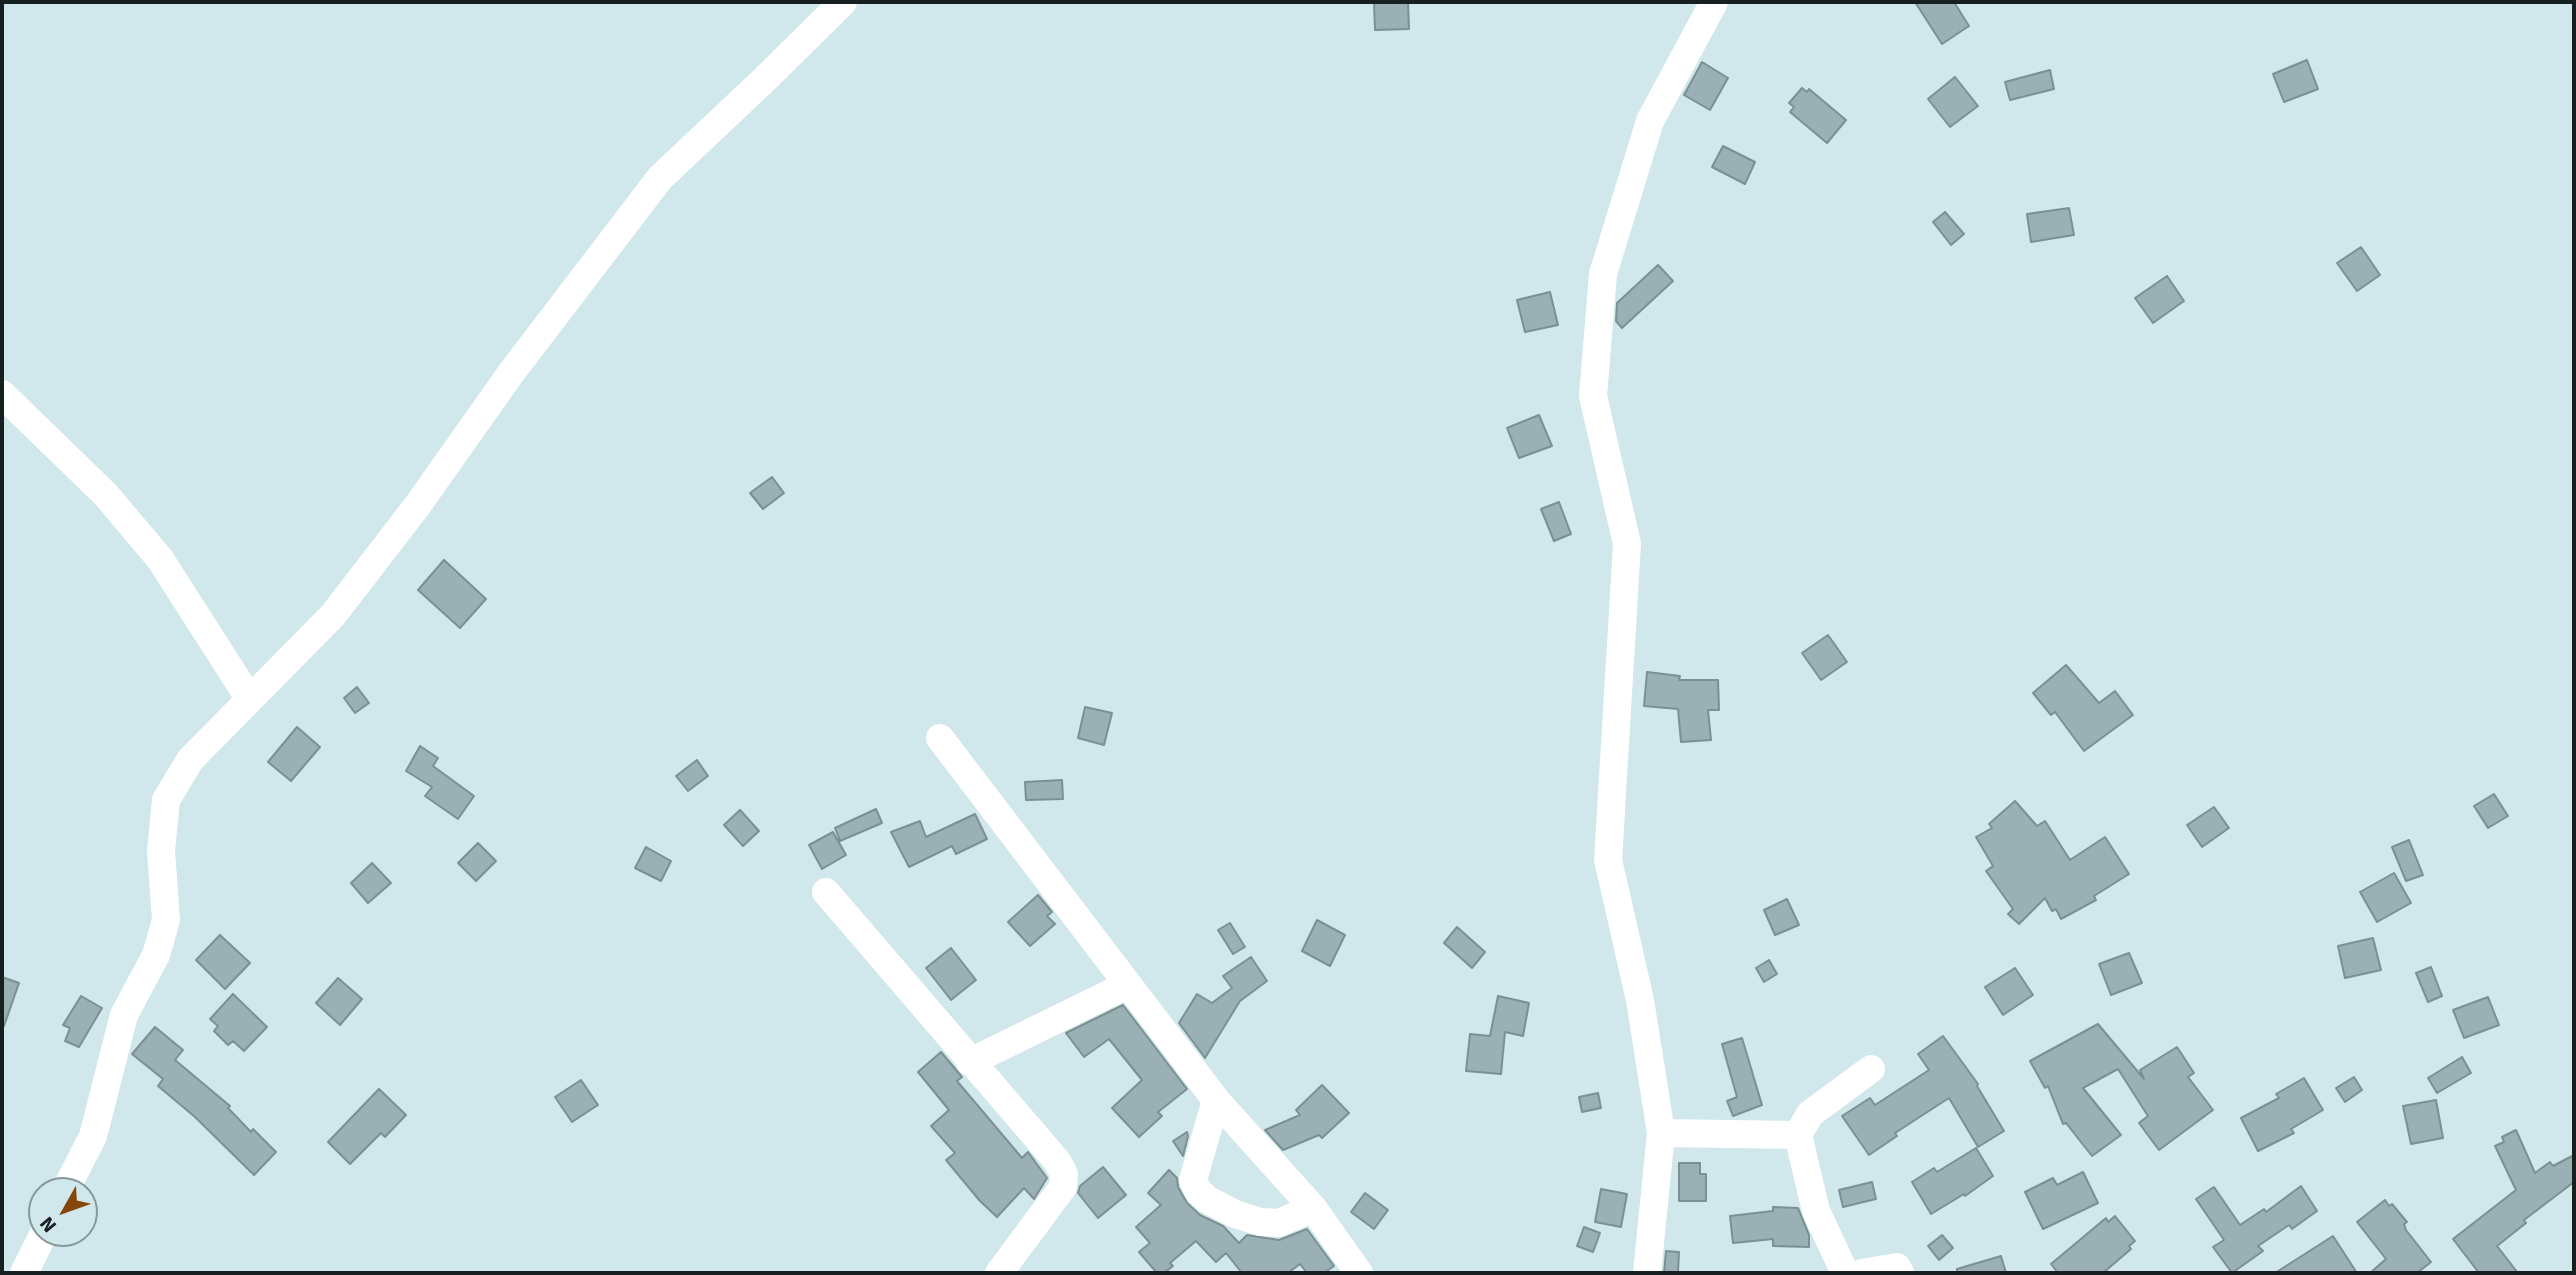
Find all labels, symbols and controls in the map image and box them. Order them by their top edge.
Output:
north arrow [28,1177,98,1247]
text: N [35,1211,62,1237]

